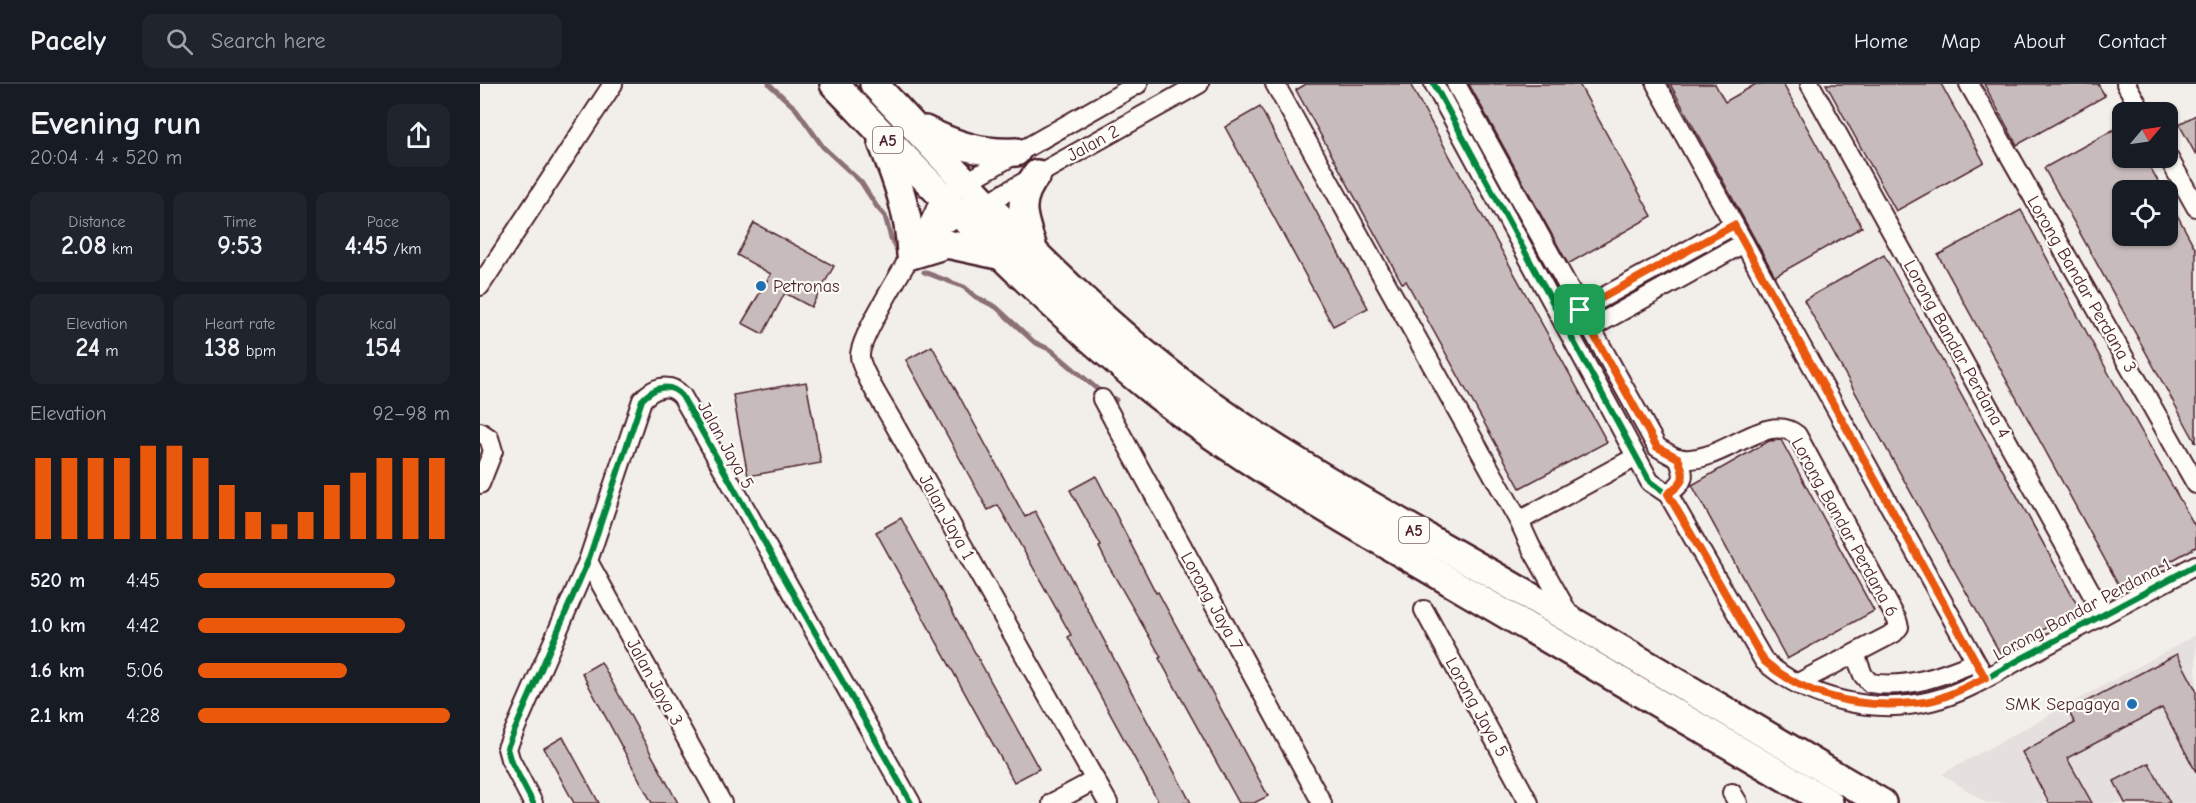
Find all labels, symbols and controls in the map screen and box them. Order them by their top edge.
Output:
search box [142,14,562,68]
text: Pacely [30,25,106,57]
icon: search [163,25,196,58]
text: Search here [211,28,326,54]
text: Home [1854,29,1908,53]
text: Map [1941,29,1981,53]
text: About [2014,29,2065,53]
text: Contact [2098,29,2166,53]
north arrow [2112,102,2178,168]
map controls [2112,102,2178,246]
text: Evening run [30,104,201,142]
button: share [387,104,450,167]
street label: Jalan 2 [1064,121,1123,166]
road number: A5 [873,127,903,153]
text: 20:04 · 4 × 520 m [30,146,182,169]
button: locate [2112,180,2178,246]
street label: Lorong Bandar Perdana 3 [2022,192,2141,376]
text: Distance [68,213,126,231]
text: Time [223,213,257,231]
text: Pace [367,213,399,231]
text: 2.08 [61,231,107,261]
text: 9:53 [217,231,263,261]
text: 4:45 [345,231,388,261]
text: km [107,240,133,258]
text: /km [388,240,421,258]
street label: Lorong Bandar Perdana 4 [1899,257,2014,442]
place label: Petronas [773,276,840,297]
marker: Petronas [754,279,768,293]
pin [1554,284,1605,335]
icon: arrive [1563,293,1596,326]
text: Elevation [66,315,128,333]
text: Heart rate [205,315,275,333]
text: kcal [370,315,396,333]
text: 24 [76,333,100,363]
text: 138 [204,333,240,363]
text: 154 [365,333,401,363]
text: m [100,342,118,360]
text: bpm [240,342,276,360]
street label: Jalan Jaya 5 [693,398,758,493]
text: Elevation [30,402,107,425]
text: 92–98 m [373,402,450,425]
street label: Lorong Bandar Perdana 6 [1787,434,1903,620]
street label: Jalan Jaya 1 [914,471,979,564]
road number: A5 [1399,517,1429,543]
street label: Lorong Jaya 7 [1176,548,1247,655]
street label: Lorong Bandar Perdana 1 [1990,554,2175,665]
text: 520 m [30,569,85,592]
text: 4:45 [126,569,160,592]
text: 1.0 km [30,614,86,637]
text: 4:42 [126,614,159,637]
street label: Jalan Jaya 3 [622,635,687,729]
street label: Lorong Jaya 5 [1441,654,1513,761]
text: 1.6 km [30,659,85,682]
text: 5:06 [126,659,163,682]
place label: SMK Sepagaya [2005,694,2120,715]
marker: SMK Sepagaya [2125,697,2139,711]
text: 2.1 km [30,704,84,727]
text: 4:28 [126,704,160,727]

